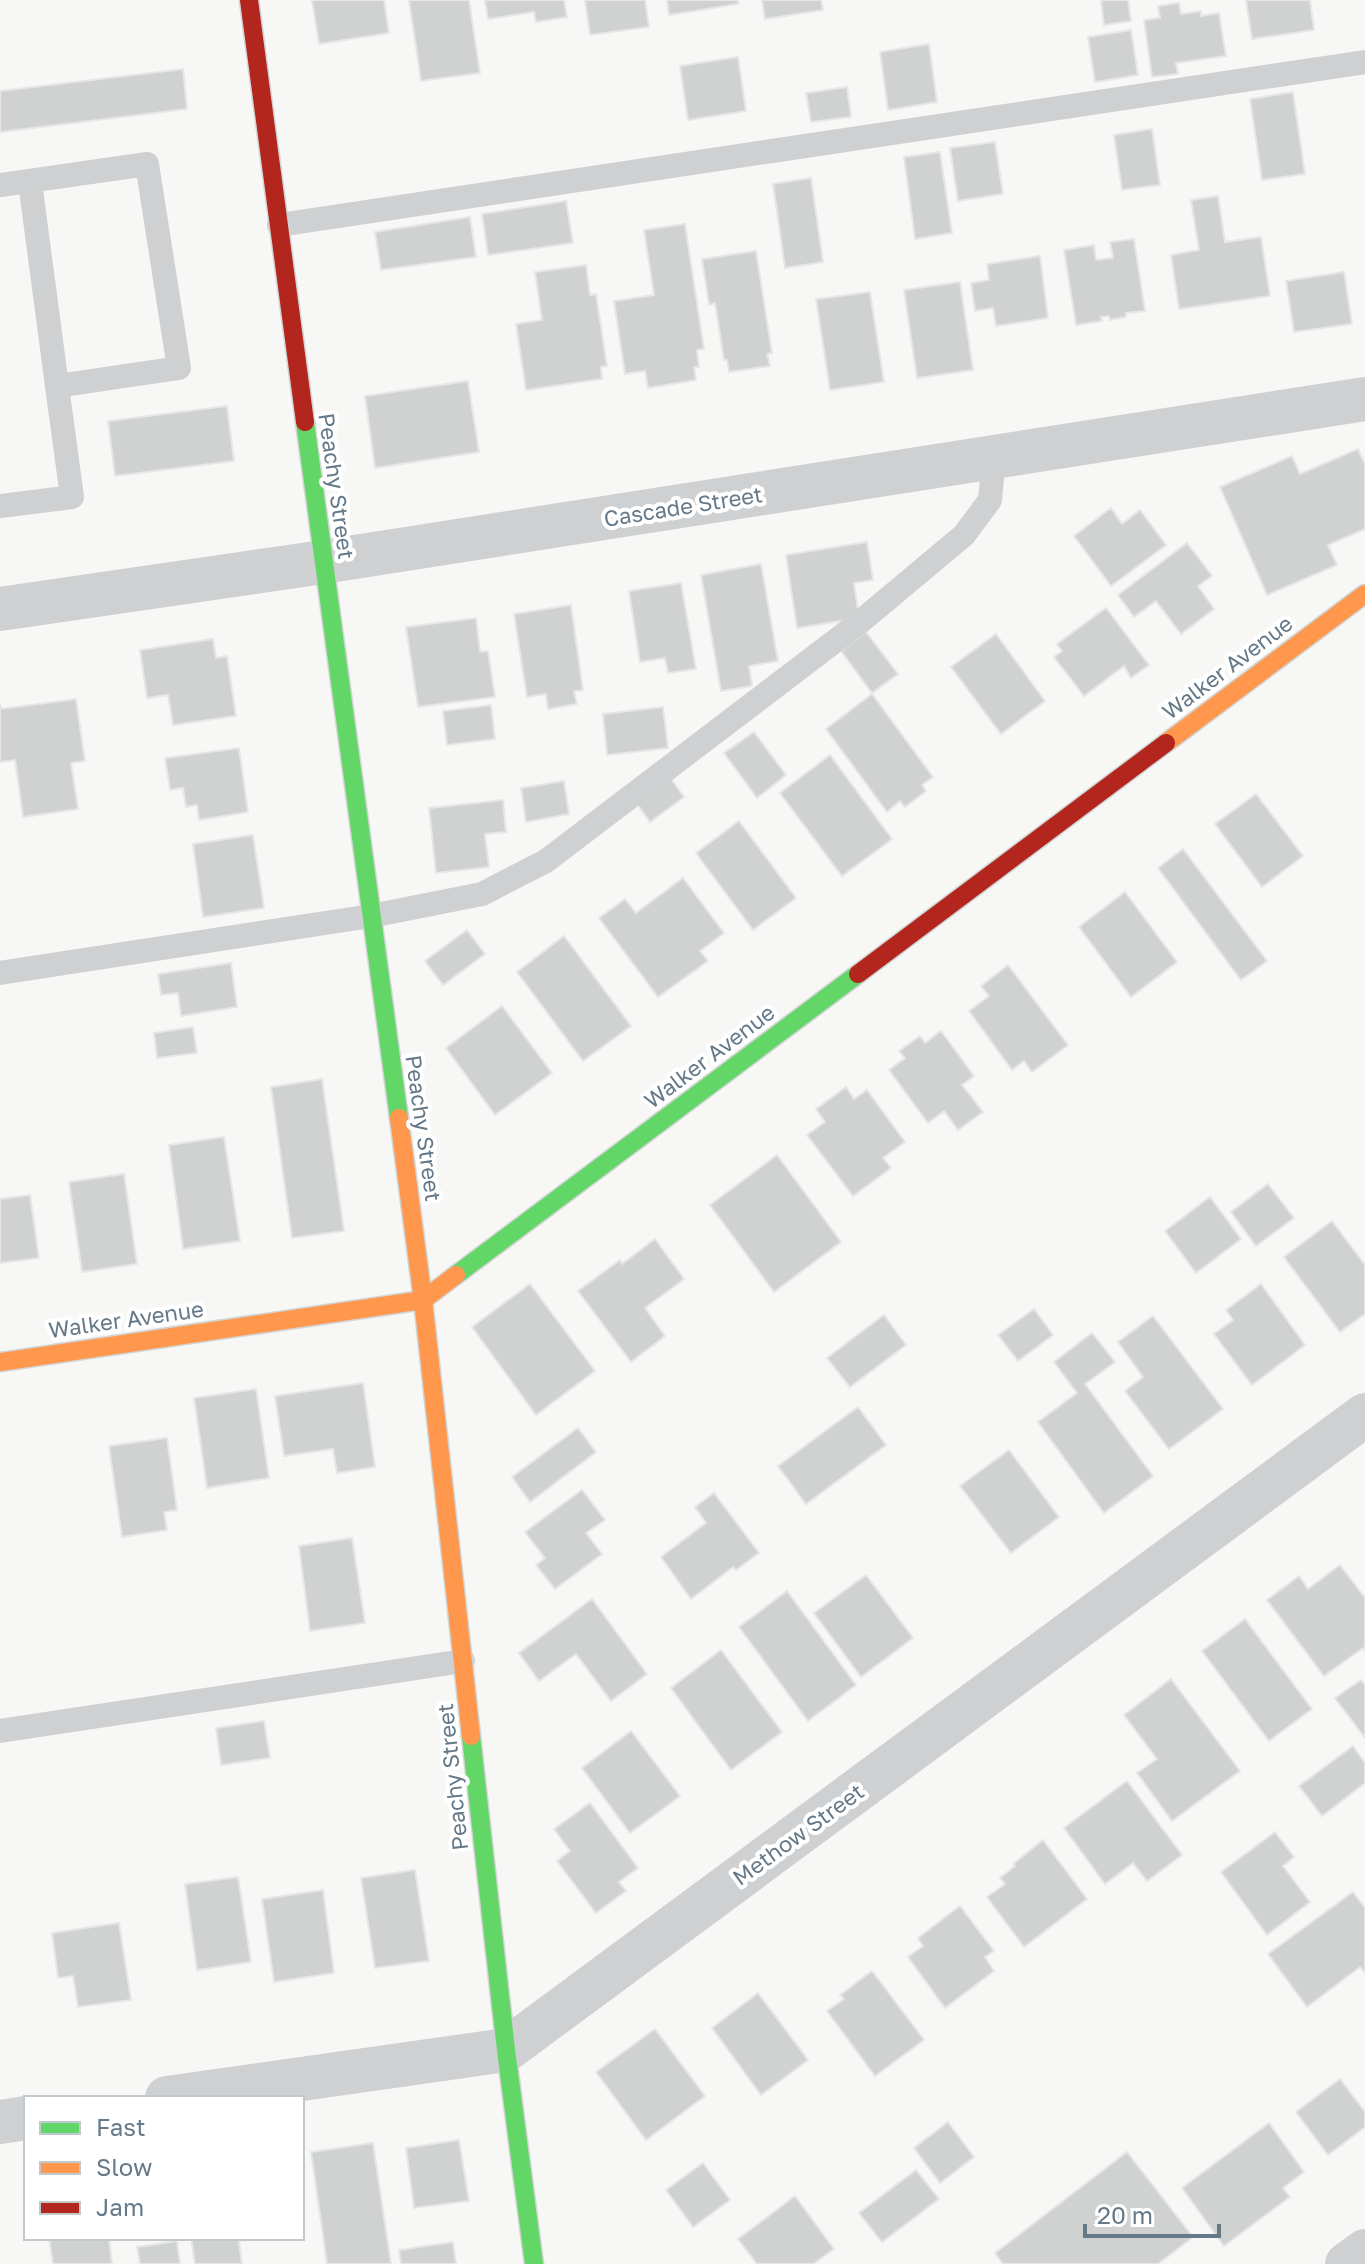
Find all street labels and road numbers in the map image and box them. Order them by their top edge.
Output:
street label: Peachy Street [313,411,361,561]
street label: Cascade Street [602,480,764,532]
street label: Walker Avenue [1157,609,1297,725]
street label: Walker Avenue [639,998,779,1114]
street label: Peachy Street [400,1053,448,1203]
street label: Walker Avenue [47,1295,205,1343]
street label: Peachy Street [431,1702,473,1852]
street label: Methow Street [727,1777,869,1891]

